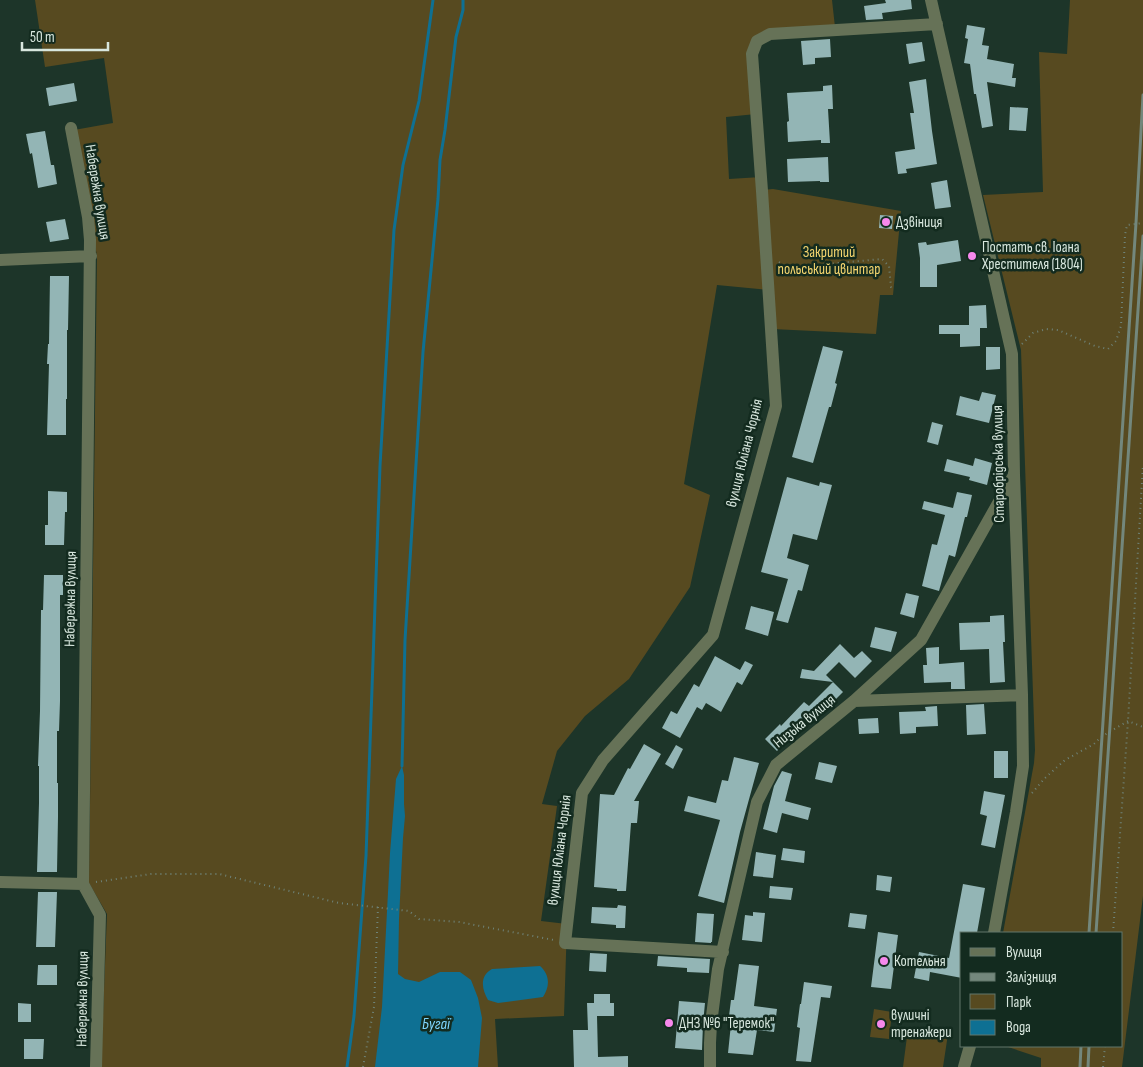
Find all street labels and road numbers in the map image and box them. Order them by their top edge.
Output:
street label: Набережна вулиця [81,143,114,241]
street label: вулиця Юліана Чорнія [722,397,767,509]
street label: Старобрідська вулиця [988,405,1009,523]
street label: Набережна вулиця [60,551,81,647]
street label: Низька вулиця [769,690,839,752]
street label: вулиця Юліана Чорнія [543,794,576,906]
street label: Набережна вулиця [72,951,93,1047]

